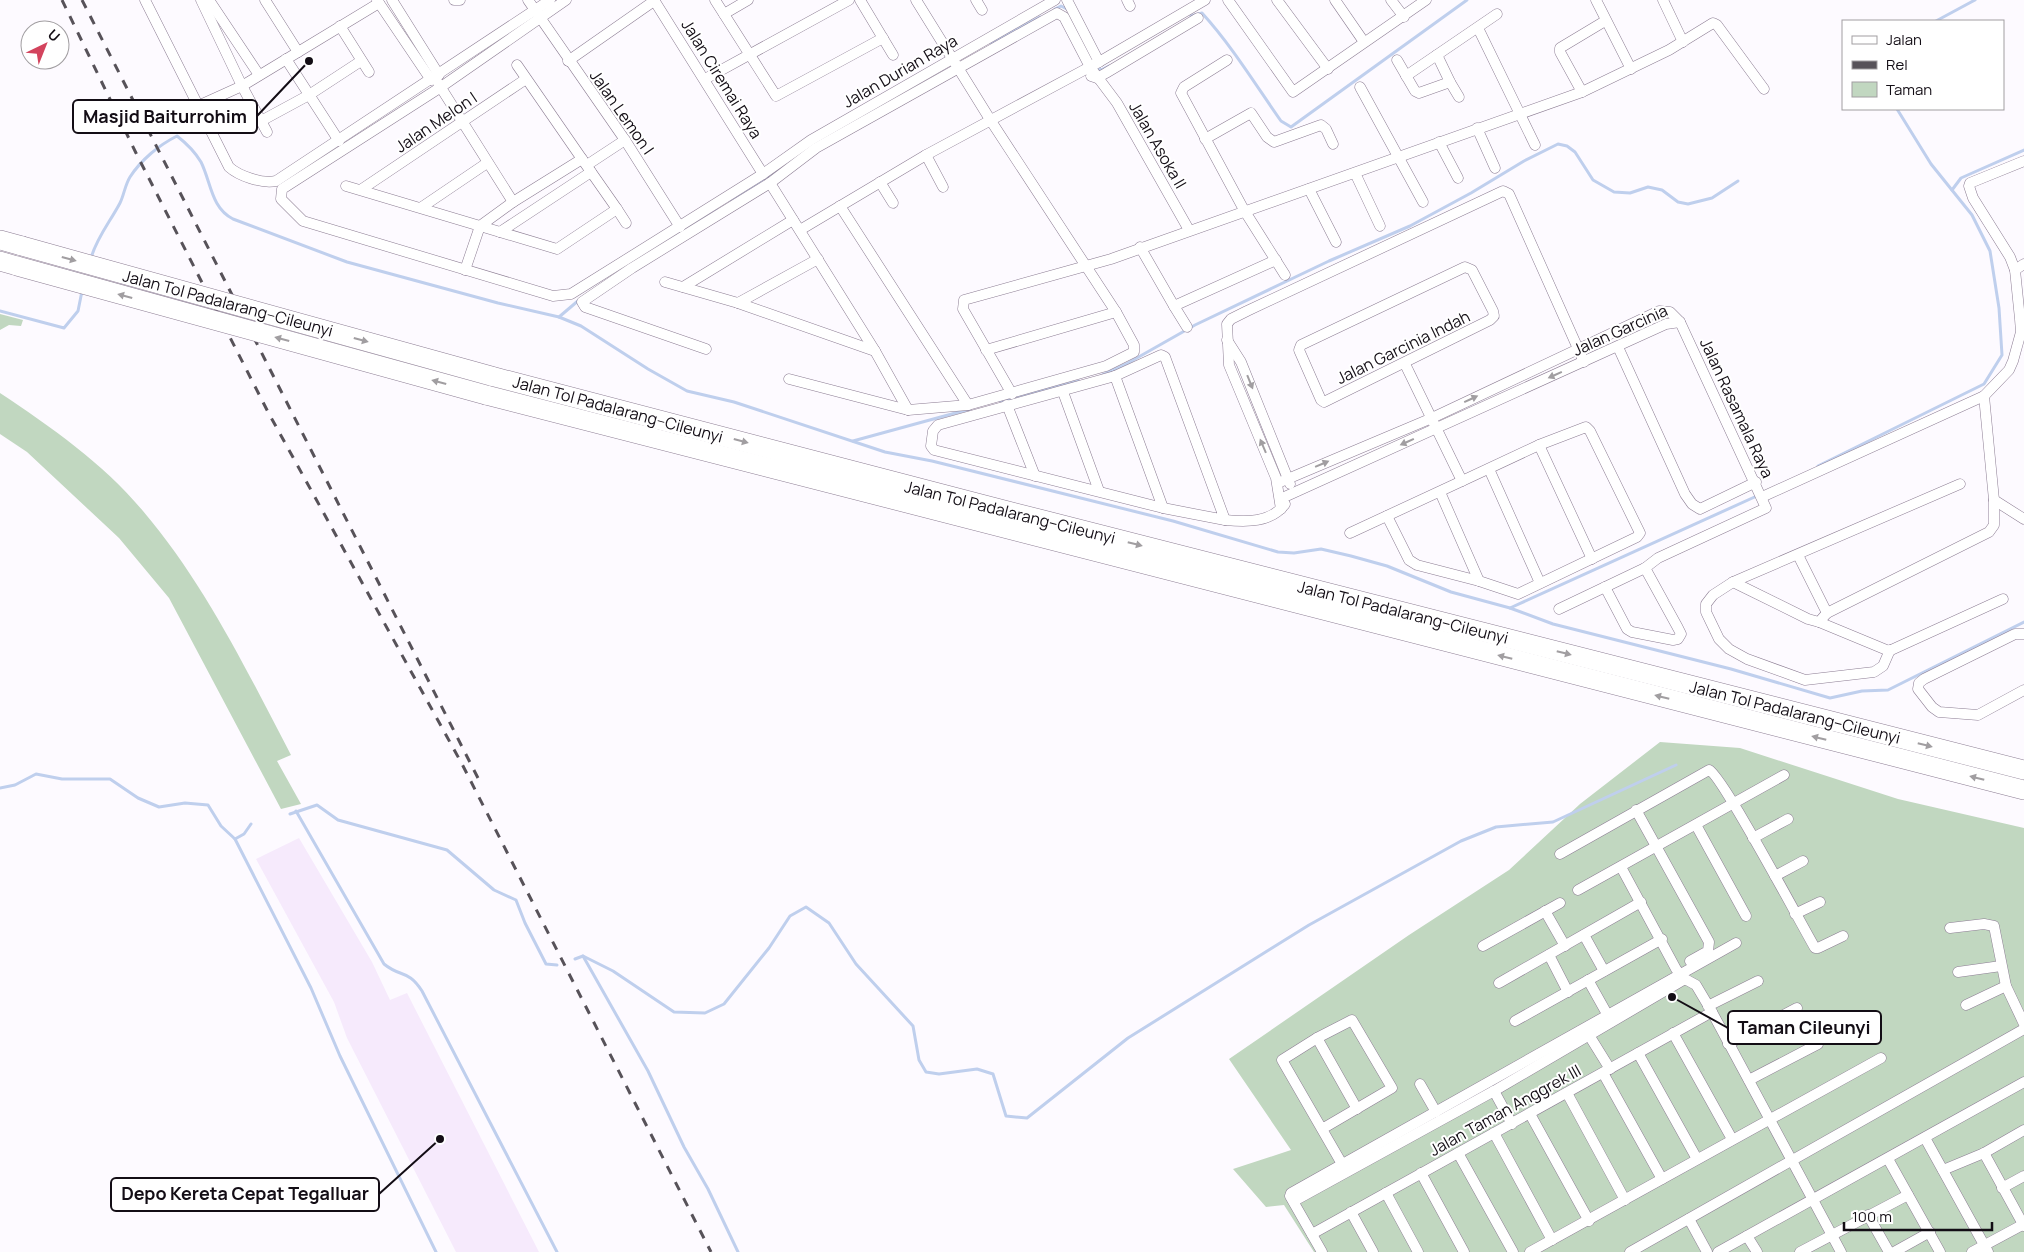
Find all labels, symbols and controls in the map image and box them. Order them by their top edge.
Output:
street label: Jalan Ciremai Raya [677,15,767,143]
north arrow [20,20,70,70]
legend [1842,20,2004,110]
text: U [44,25,64,46]
street label: Jalan Durian Raya [839,29,961,113]
text: Jalan [1886,29,1922,50]
text: Rel [1886,54,1908,75]
street label: Jalan Lemon I [585,65,659,159]
text: Taman [1886,79,1932,100]
street label: Jalan Melon I [391,87,481,157]
street label: Jalan Asoka II [1124,97,1192,193]
callout: Masjid Baiturrohim [73,100,257,133]
text: Masjid Baiturrohim [83,104,247,128]
one-way arrow [62,256,77,264]
street label: Jalan Tol Padalarang–Cileunyi [121,264,335,342]
one-way arrow [118,291,133,299]
street label: Jalan Garcinia [1569,299,1671,361]
street label: Jalan Garcinia Indah [1332,305,1474,389]
one-way arrow [275,334,290,342]
street label: Jalan Rasamala Raya [1695,335,1779,481]
one-way arrow [353,336,368,344]
street label: Jalan Tol Padalarang–Cileunyi [511,370,725,448]
one-way arrow [1548,372,1562,380]
one-way arrow [1246,375,1254,389]
one-way arrow [431,378,446,386]
one-way arrow [1464,395,1478,403]
one-way arrow [733,438,748,446]
one-way arrow [1400,438,1414,446]
one-way arrow [1258,439,1266,453]
one-way arrow [1315,460,1329,468]
street label: Jalan Tol Padalarang–Cileunyi [902,475,1118,549]
one-way arrow [1128,540,1143,548]
street label: Jalan Tol Padalarang–Cileunyi [1295,575,1511,649]
one-way arrow [1557,649,1572,657]
one-way arrow [1497,653,1512,661]
street label: Jalan Tol Padalarang–Cileunyi [1687,675,1903,749]
one-way arrow [1654,693,1670,701]
one-way arrow [1812,733,1827,741]
one-way arrow [1918,741,1933,749]
one-way arrow [1969,774,1984,782]
callout: Taman Cileunyi [1728,1011,1881,1044]
text: Taman Cileunyi [1738,1015,1870,1039]
street label: Jalan Taman Anggrek III [1425,1059,1585,1161]
callout: Depo Kereta Cepat Tegalluar [111,1178,379,1211]
text: Depo Kereta Cepat Tegalluar [121,1181,369,1205]
scale bar [1844,1200,1992,1232]
text: 100 m [1852,1206,1892,1227]

